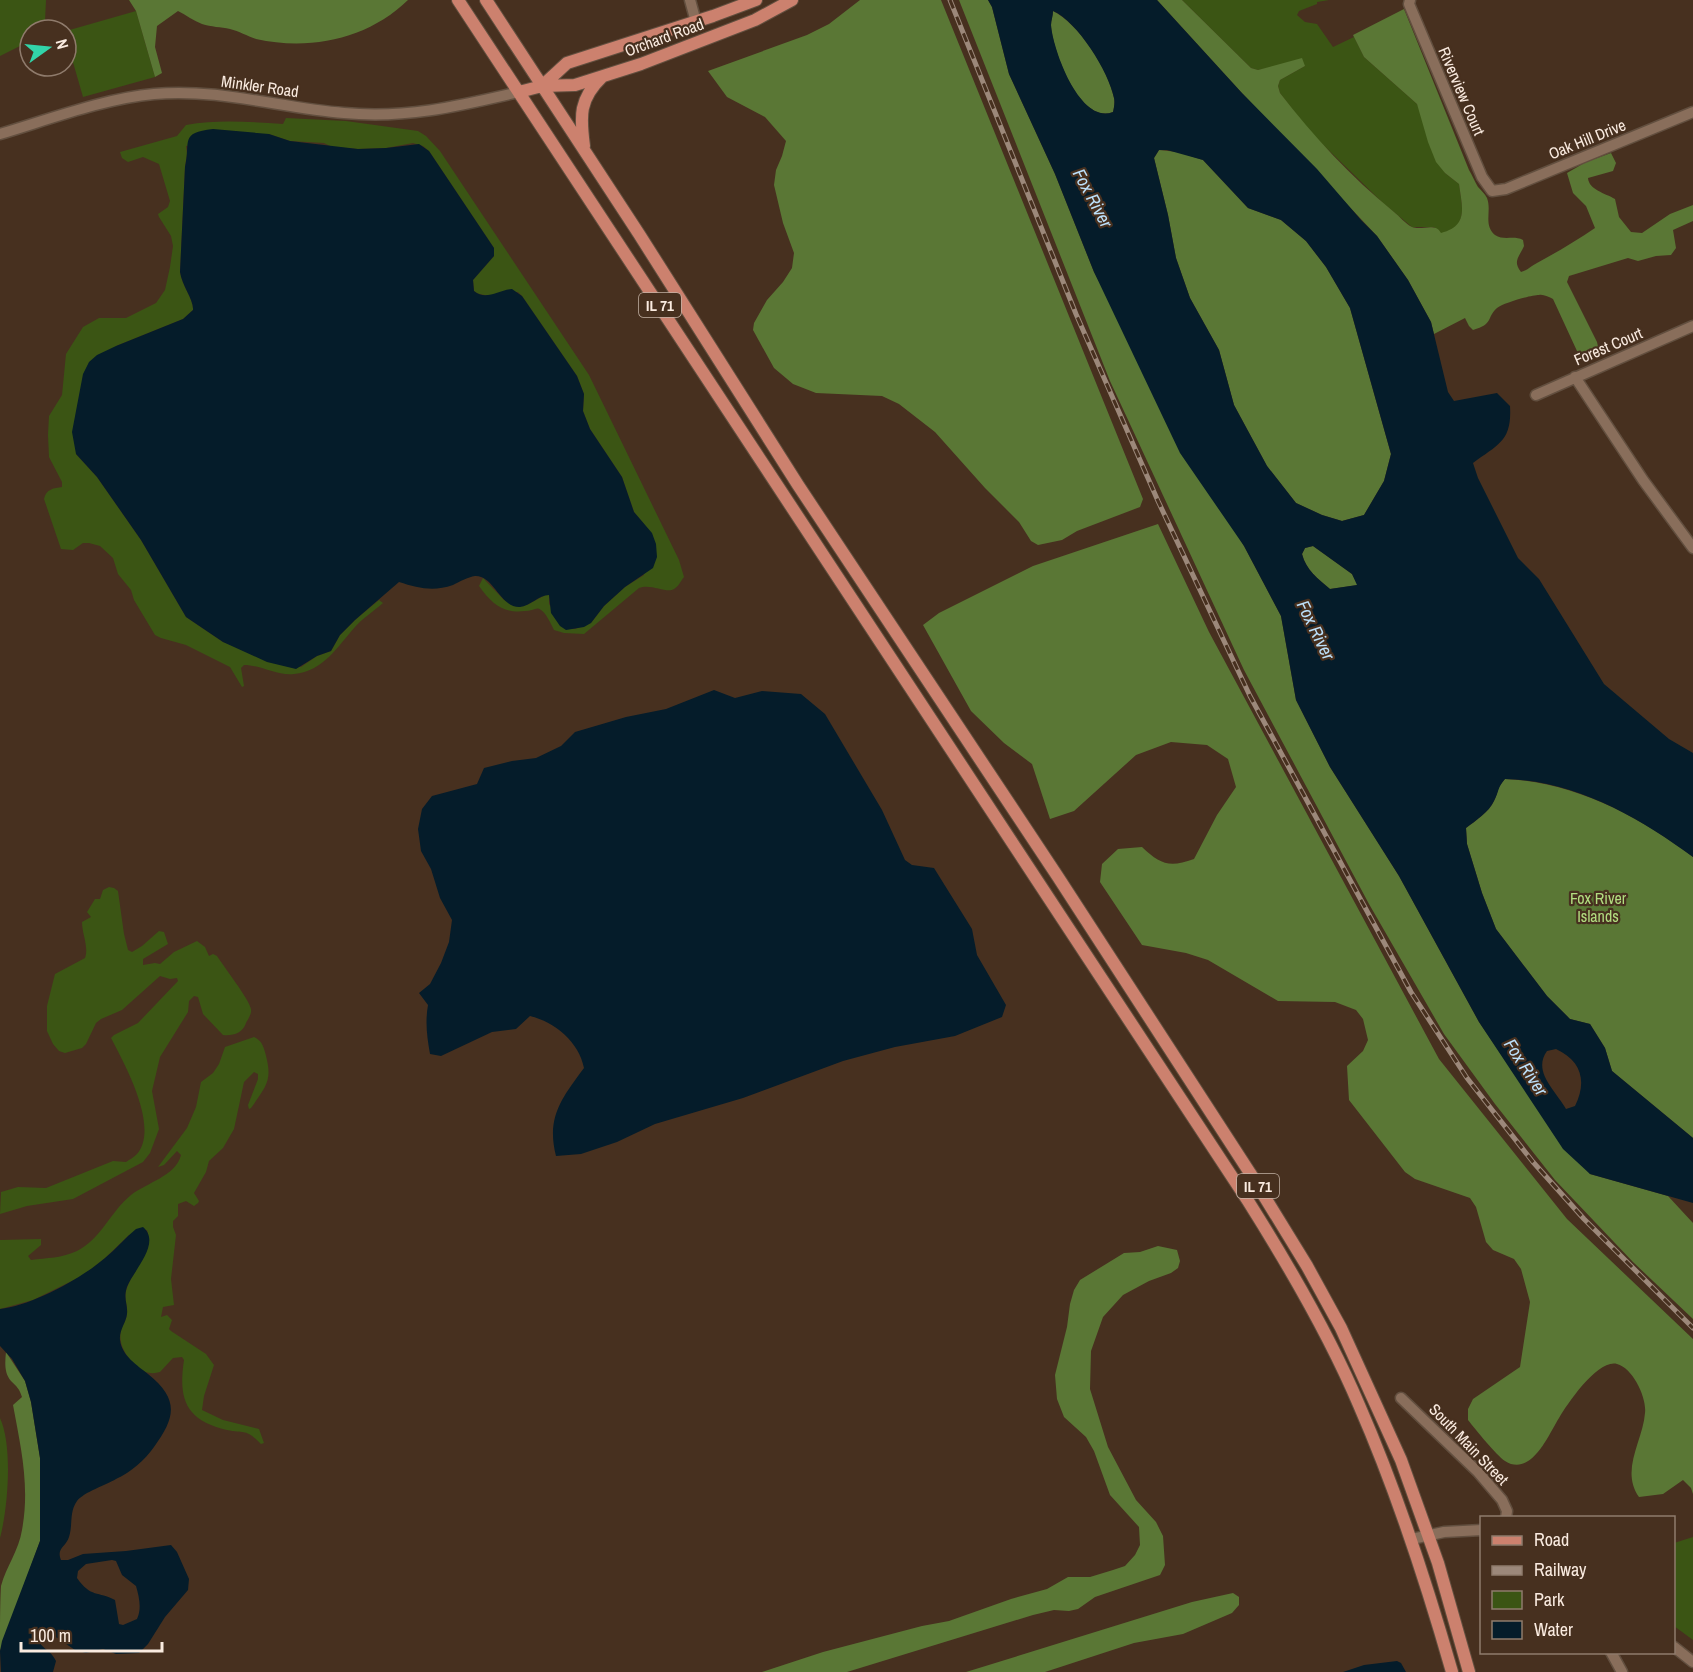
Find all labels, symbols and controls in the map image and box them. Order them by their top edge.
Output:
street label: Orchard Road [622,13,706,61]
north arrow [18,18,78,78]
text: N [51,37,74,52]
street label: Riverview Court [1433,43,1491,139]
street label: Minkler Road [220,70,300,102]
street label: Oak Hill Drive [1545,114,1629,164]
water label: Fox River [1067,164,1119,233]
road number: IL 71 [639,293,681,317]
street label: Forest Court [1570,322,1646,370]
water label: Fox River [1291,596,1342,665]
park label: Fox River Islands [1570,887,1627,927]
water label: Fox River [1498,1034,1554,1101]
road number: IL 71 [1237,1174,1279,1198]
street label: South Main Street [1424,1398,1514,1490]
legend [1480,1516,1675,1654]
text: Road [1534,1527,1569,1552]
text: Railway [1534,1557,1587,1582]
text: Park [1534,1587,1565,1612]
scale bar [21,1615,162,1653]
text: Water [1534,1617,1573,1642]
text: 100 m [30,1623,71,1648]

